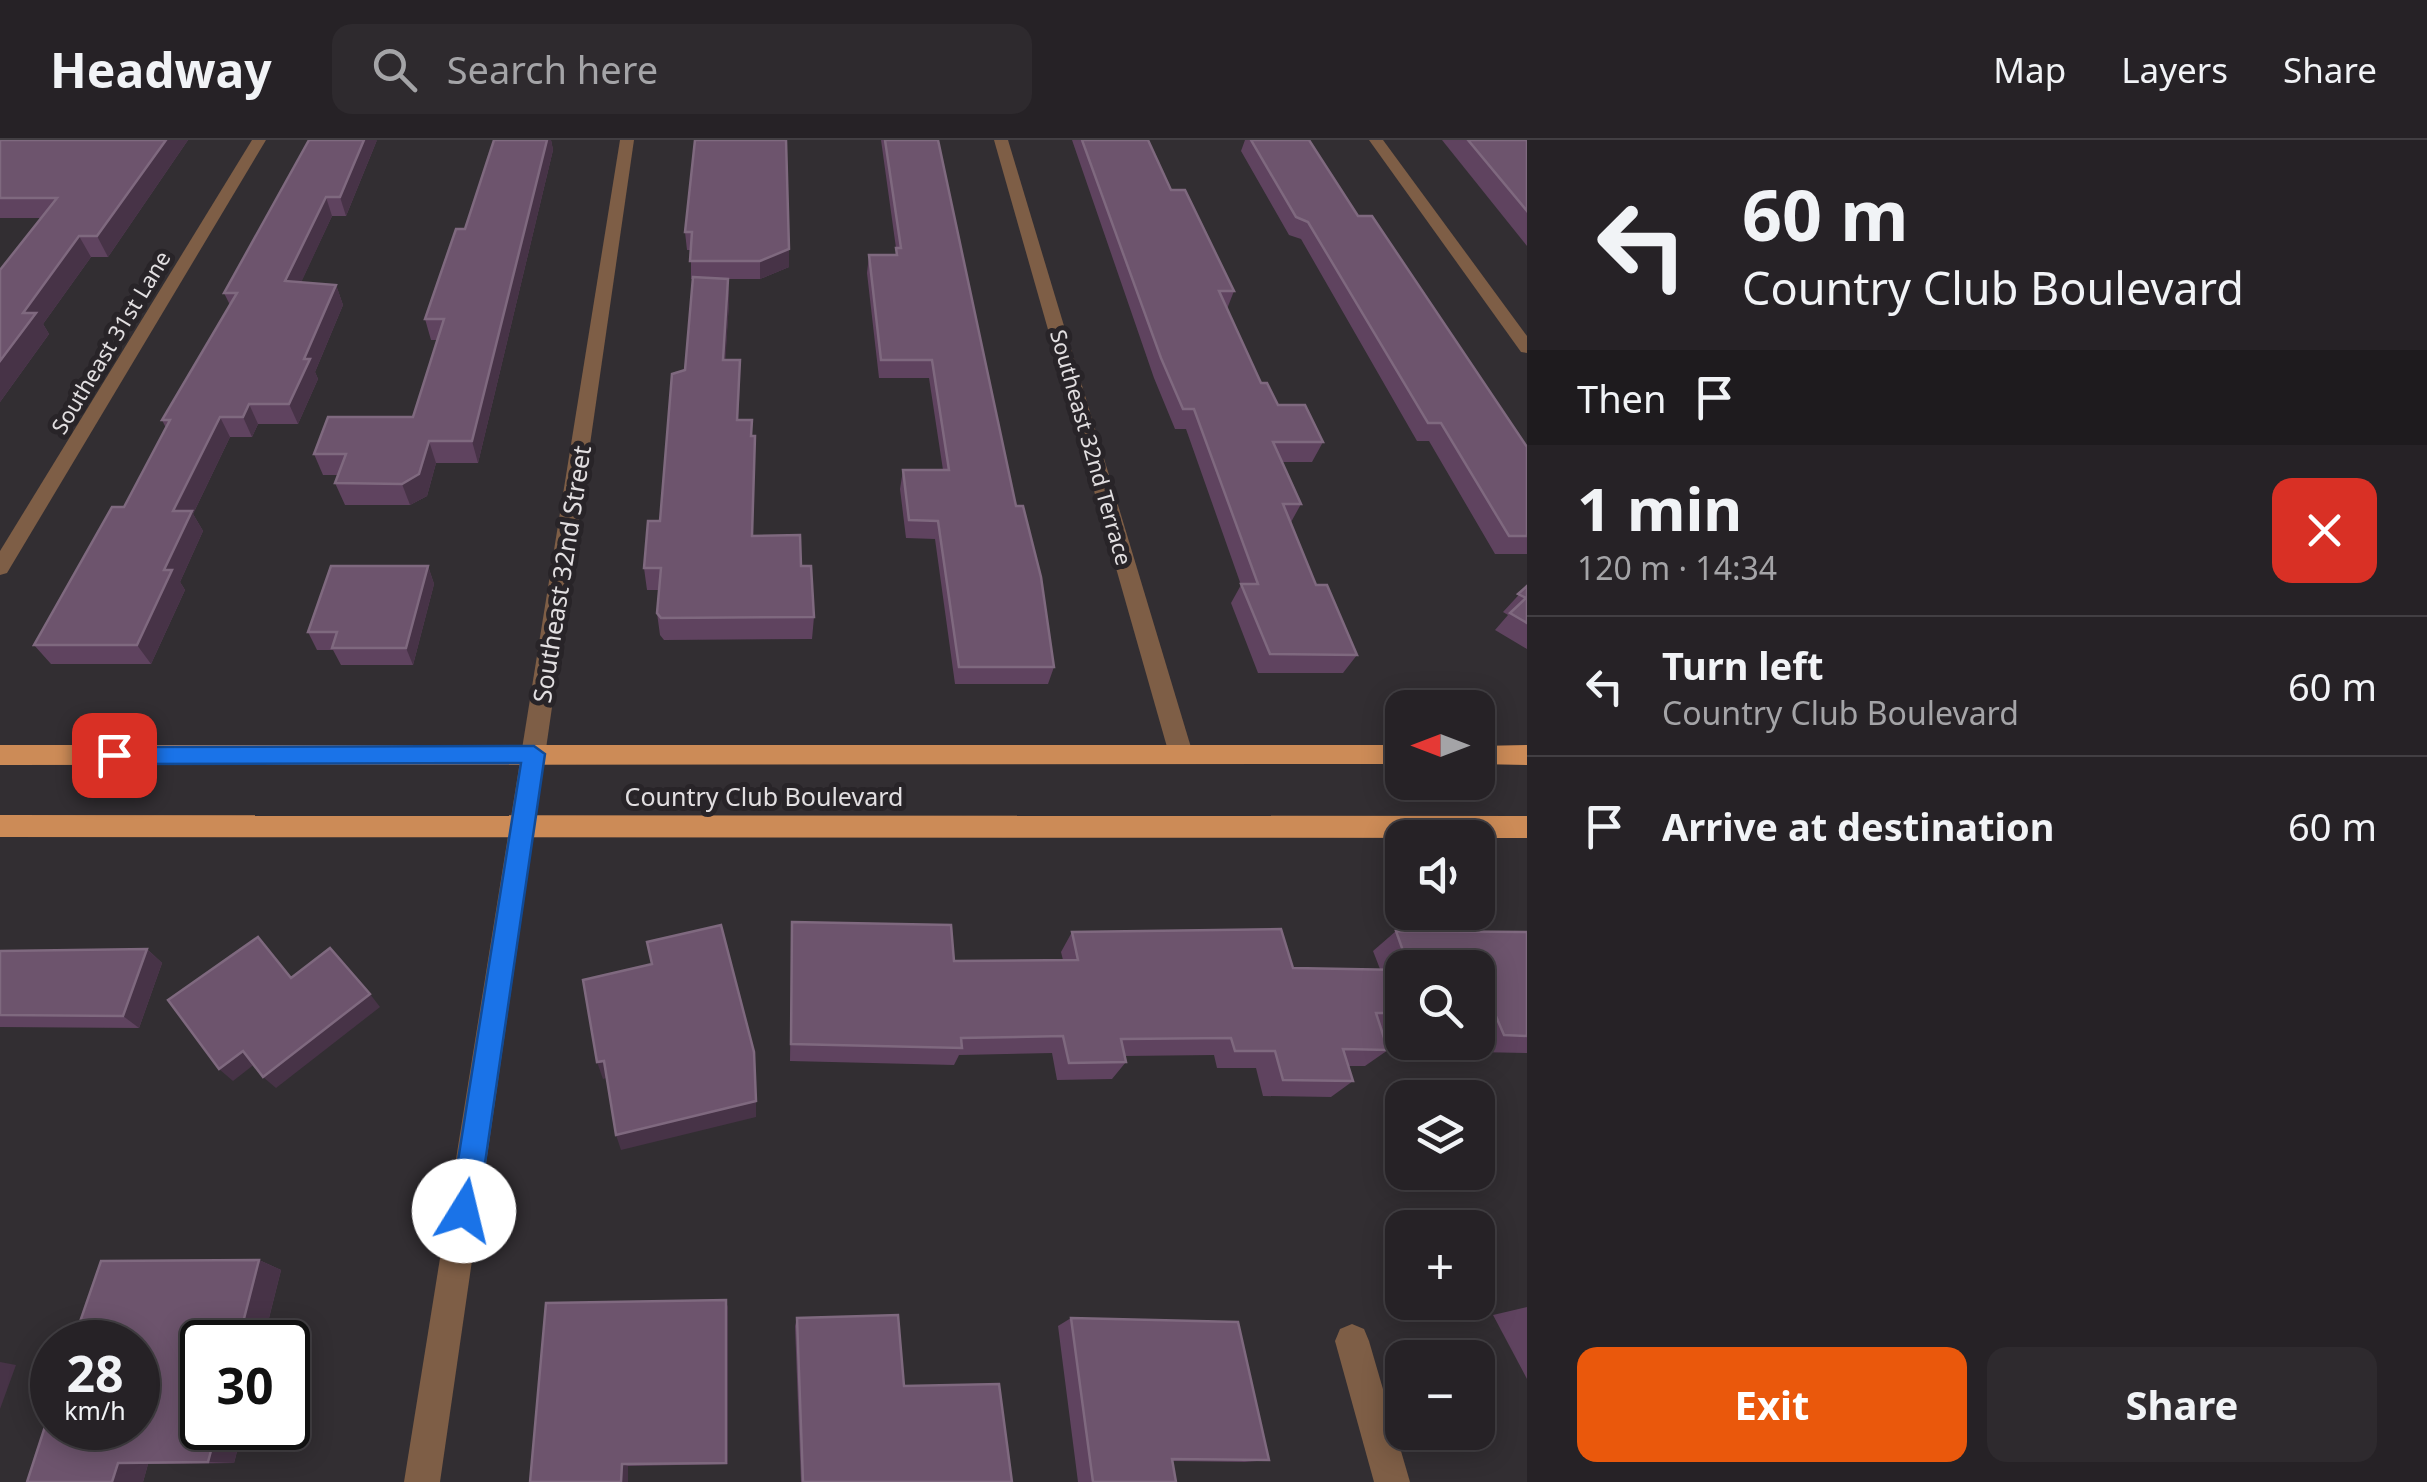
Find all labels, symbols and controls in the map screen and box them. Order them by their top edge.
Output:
search box [332,24,1032,114]
text: Headway [50,37,272,102]
icon: search [367,42,422,97]
text: Search here [447,43,658,95]
text: Map [1993,46,2066,93]
text: Layers [2121,46,2228,93]
text: Share [2283,46,2377,93]
text: 60 m [1742,166,1909,262]
icon: left [1577,180,1707,310]
street label: Southeast 31st Lane [43,245,177,439]
text: Country Club Boulevard [1742,257,2244,318]
street label: Southeast 32nd Terrace [1044,326,1140,568]
icon: arrive [1687,370,1742,425]
text: Then [1577,372,1667,424]
street label: Southeast 32nd Street [524,443,598,705]
text: 1 min [1577,467,1742,549]
button: close [2272,478,2377,583]
text: 120 m · 14:34 [1577,546,1777,589]
text: Turn left [1662,639,1824,691]
icon: left [1577,659,1632,714]
text: 60 m [2288,660,2377,712]
north arrow [1385,690,1495,800]
map controls [1385,690,1495,1450]
text: Country Club Boulevard [1662,691,2019,734]
pin [72,713,157,798]
icon: arrive [87,728,142,783]
street label: Country Club Boulevard [625,779,903,813]
icon: arrive [1577,799,1632,854]
text: Arrive at destination [1662,800,2054,852]
text: 60 m [2288,800,2377,852]
button: sound [1385,820,1495,930]
button: search [1385,950,1495,1060]
button: layers [1385,1080,1495,1190]
position arrow [412,1159,516,1263]
button: + [1385,1210,1495,1320]
speed limit sign: 30 [180,1320,310,1450]
text: 28 [66,1339,124,1407]
button: − [1385,1340,1495,1450]
button: Exit [1577,1347,1967,1462]
button: Share [1987,1347,2377,1462]
text: km/h [64,1393,126,1427]

